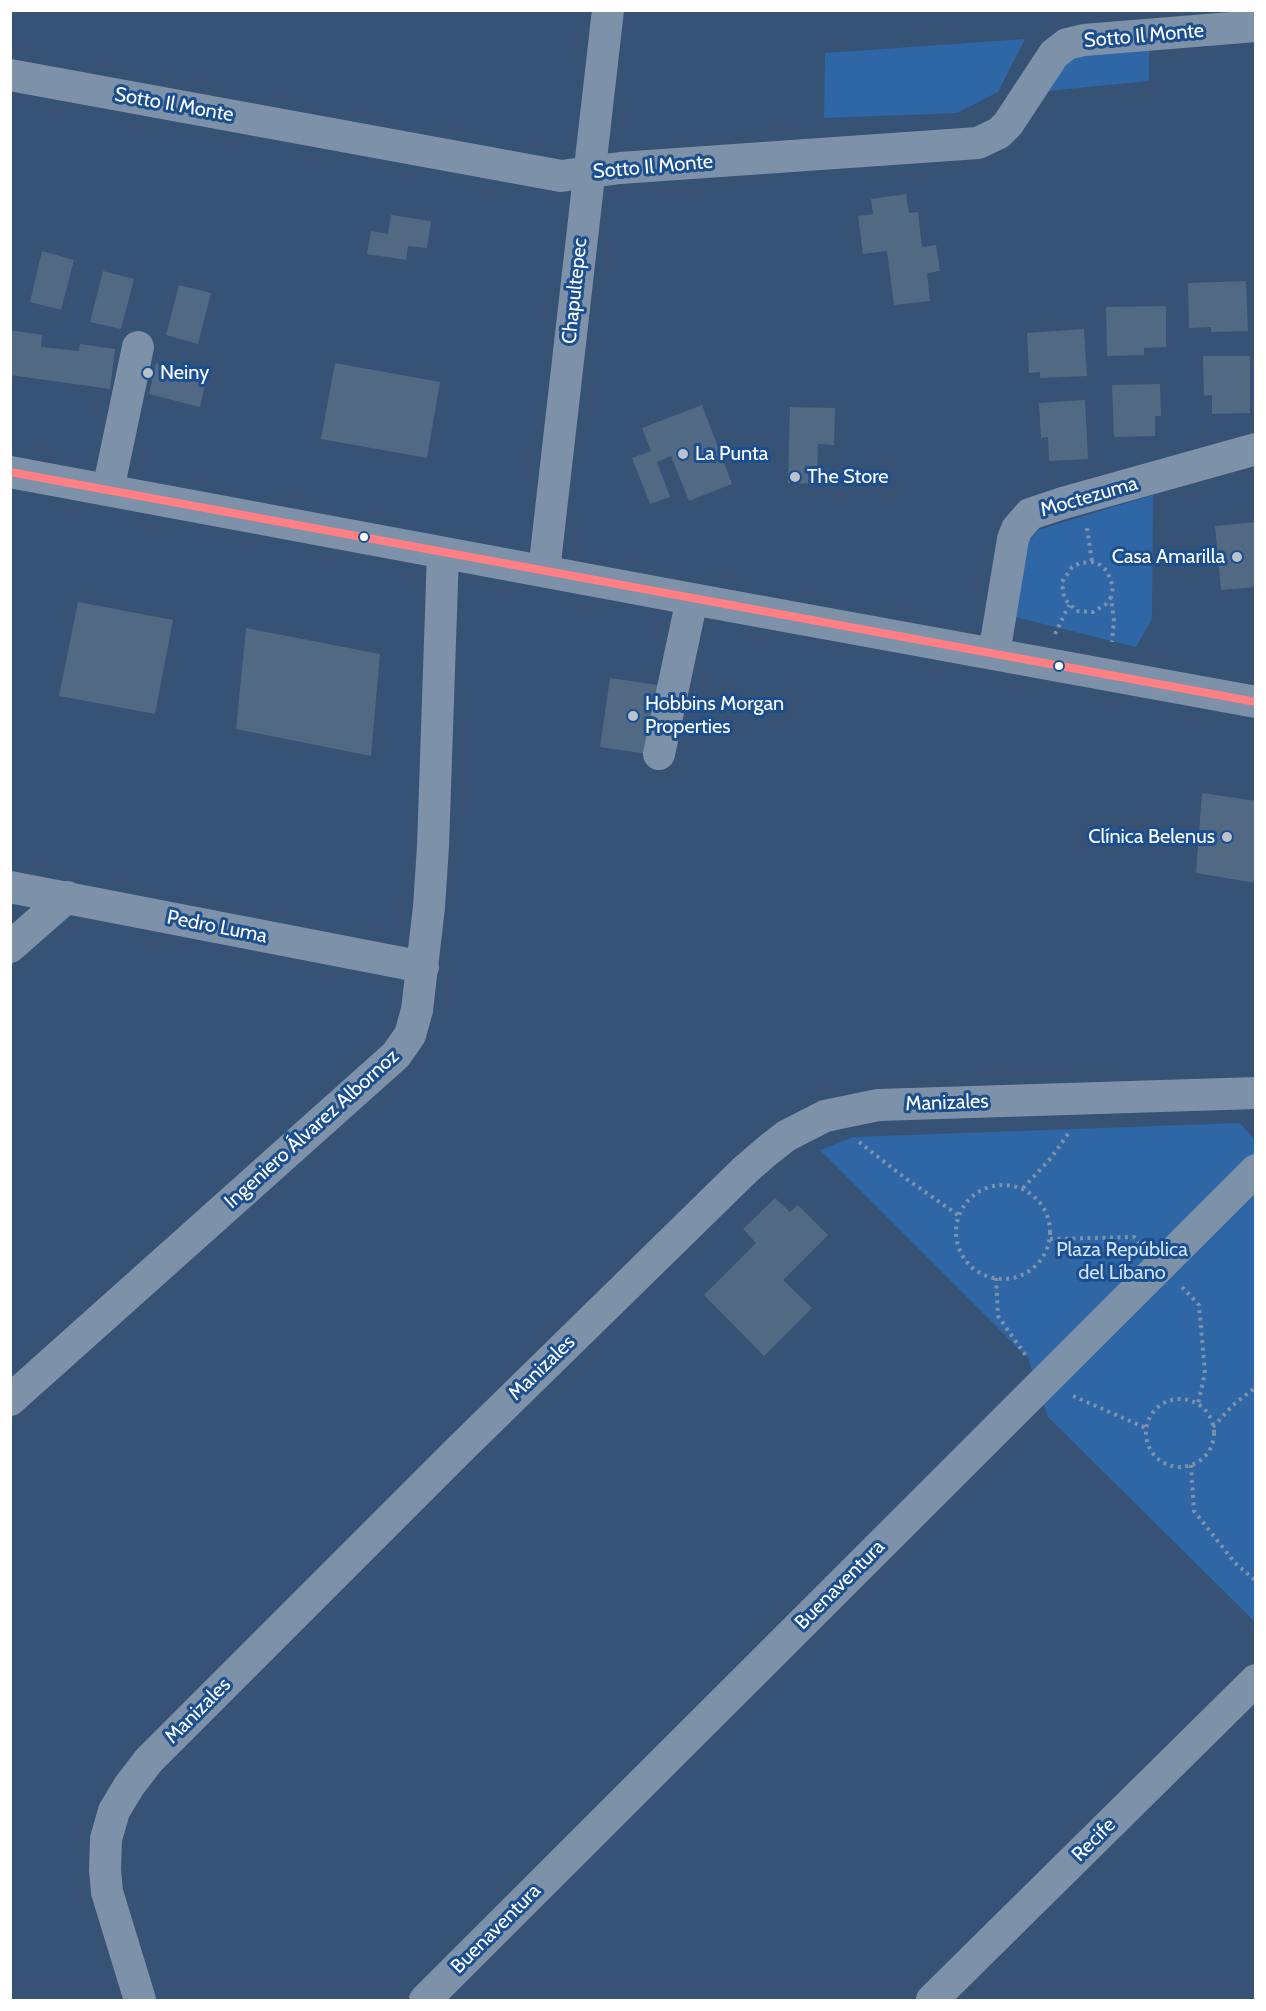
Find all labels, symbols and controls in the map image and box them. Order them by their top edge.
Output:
street label: Sotto Il Monte [1083,19,1205,53]
street label: Sotto Il Monte [113,83,235,127]
street label: Sotto Il Monte [592,150,714,184]
street label: Chapultepec [558,237,592,345]
place label: Neiny [160,361,209,385]
marker: Neiny [141,366,155,380]
place label: La Punta [695,442,768,466]
marker: La Punta [676,447,690,461]
place label: The Store [807,465,888,489]
marker: The Store [788,470,802,484]
street label: Moctezuma [1038,472,1140,522]
unlabelled marker [358,531,370,543]
place label: Casa Amarilla [1112,545,1225,569]
marker: Casa Amarilla [1230,550,1244,564]
unlabelled marker [1053,660,1065,672]
place label: Hobbins Morgan Properties [645,692,784,739]
marker: Hobbins Morgan Properties [626,709,640,723]
place label: Clínica Belenus [1088,825,1215,849]
marker: Clínica Belenus [1220,830,1234,844]
street label: Pedro Luma [165,906,269,948]
street label: Ingeniero Álvarez Albornoz [220,1044,404,1214]
street label: Manizales [905,1090,989,1116]
park label: Plaza República del Líbano [1056,1238,1188,1285]
street label: Manizales [504,1330,580,1406]
street label: Buenaventura [790,1535,890,1635]
street label: Manizales [160,1673,236,1749]
street label: Recife [1067,1813,1121,1867]
street label: Buenaventura [446,1879,546,1979]

